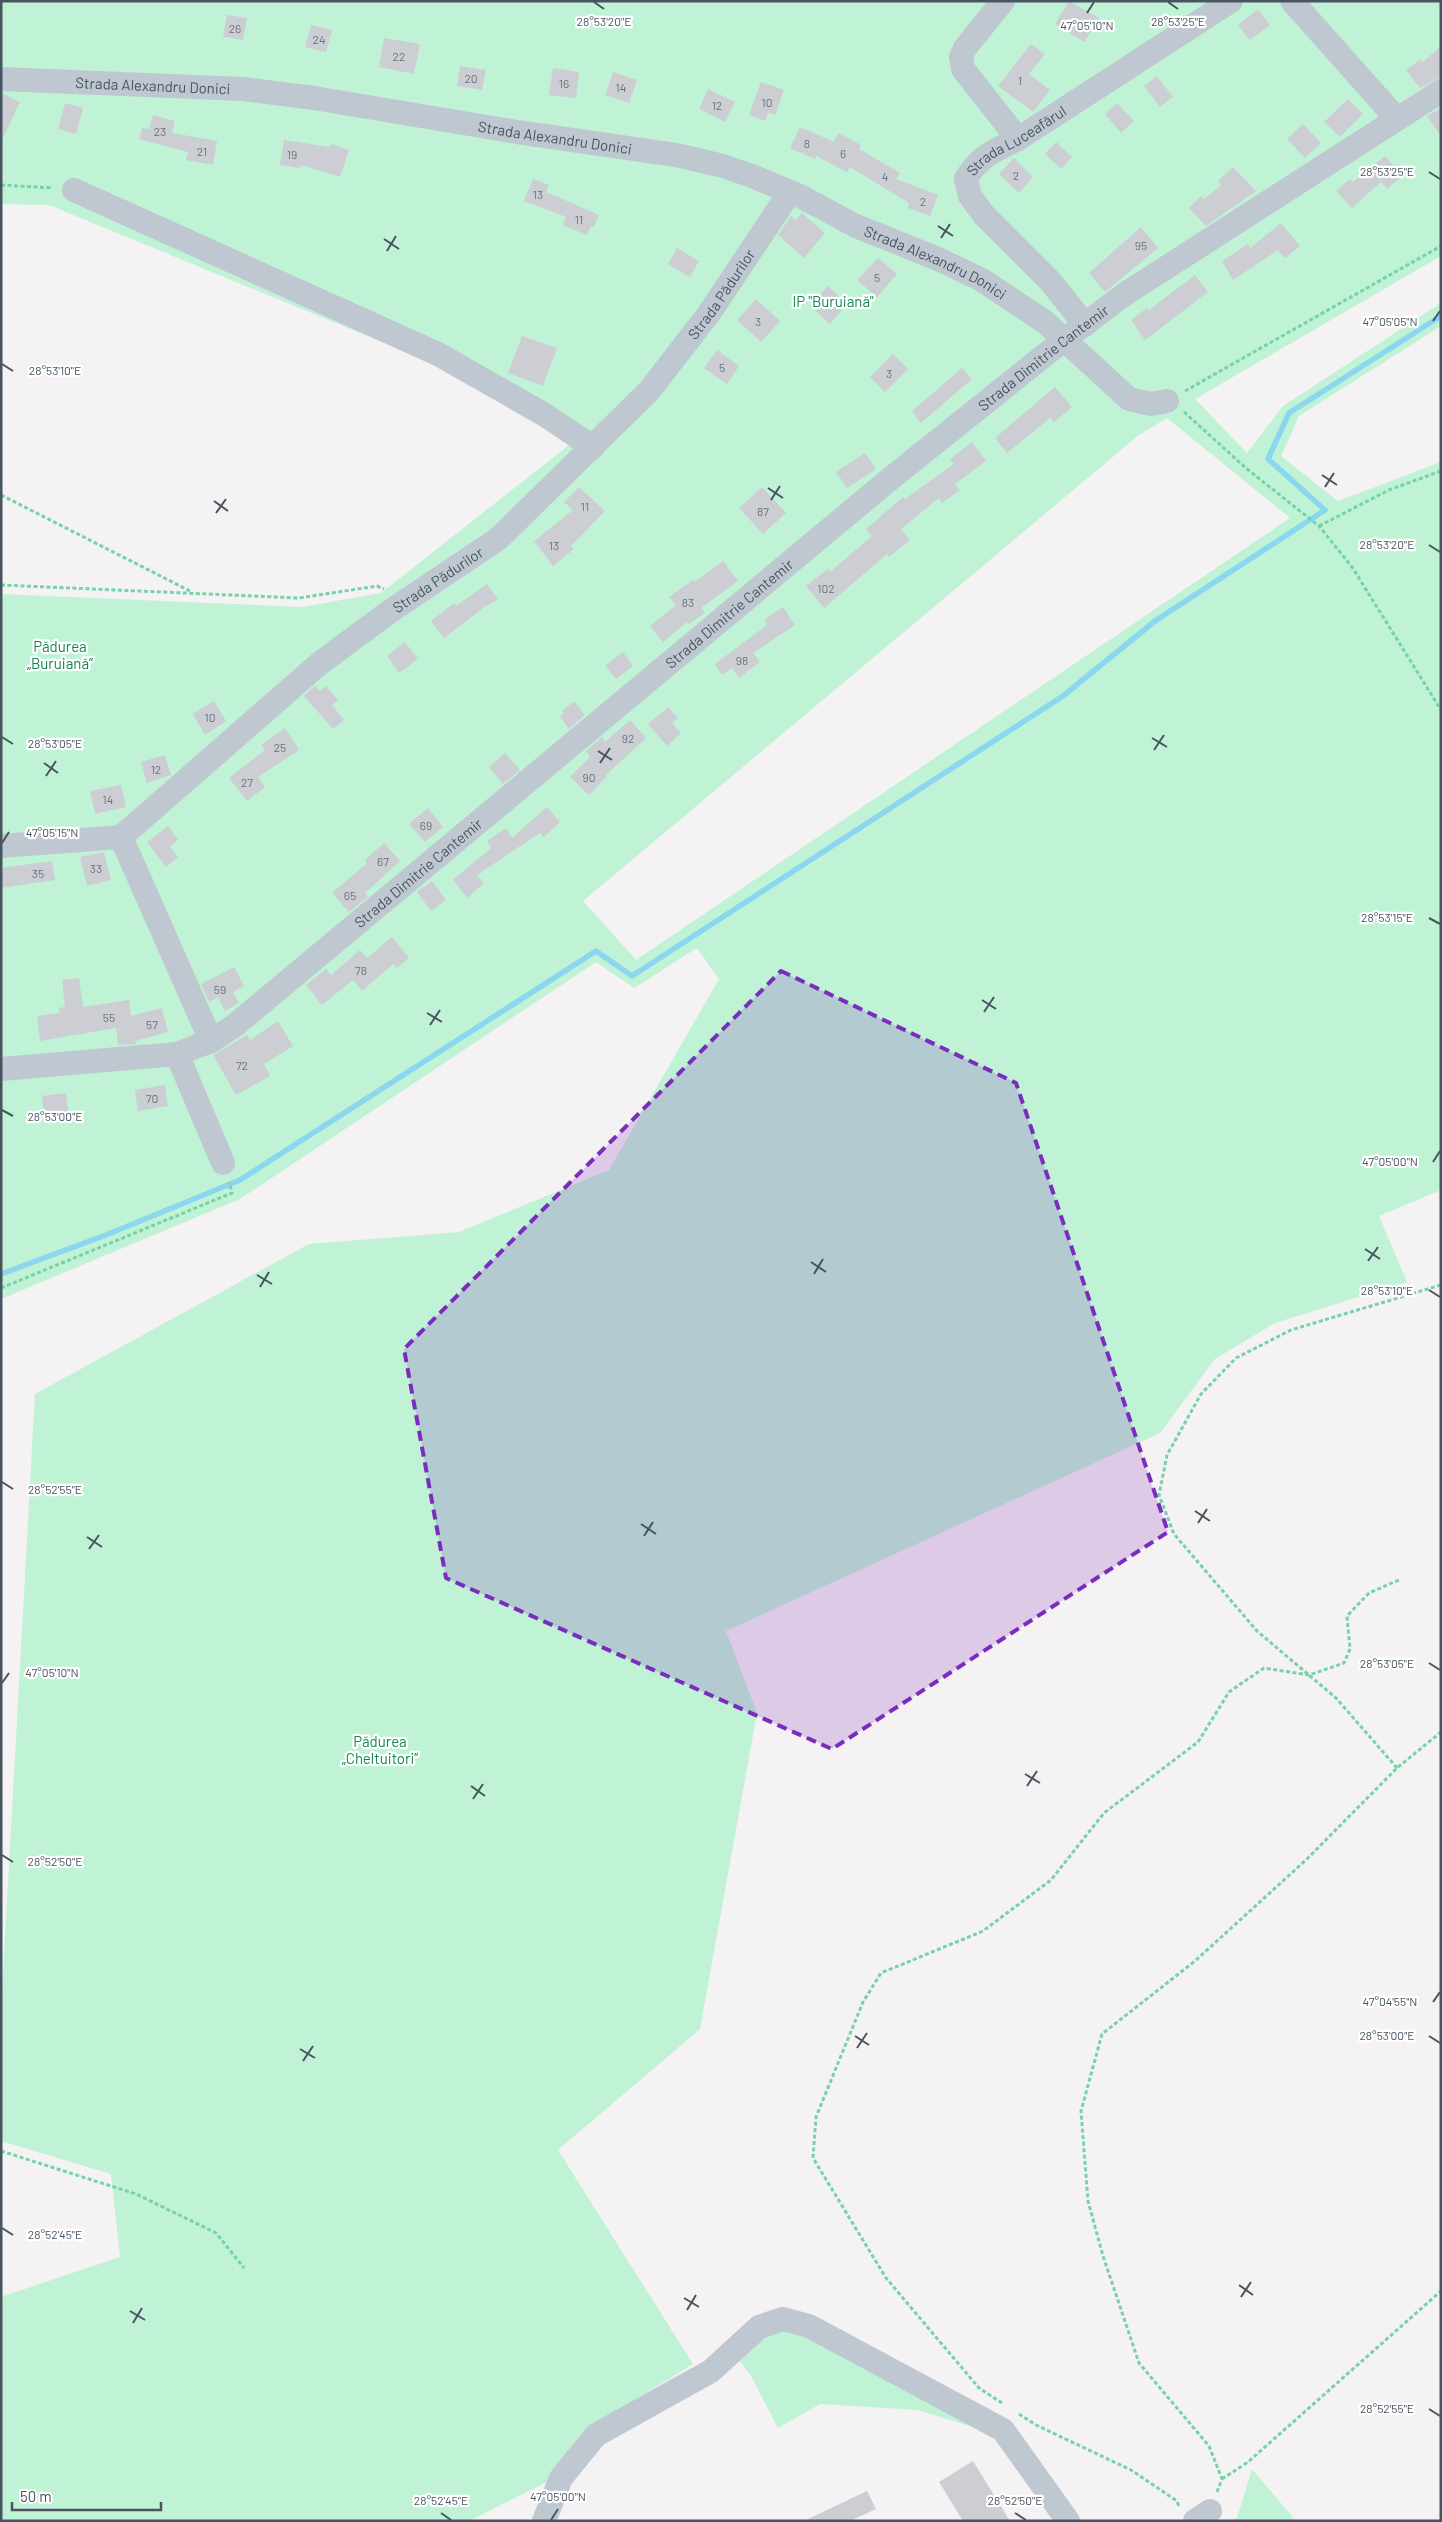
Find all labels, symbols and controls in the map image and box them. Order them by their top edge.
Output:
text: 28°53'20"E [577,14,631,28]
text: 28°53'25"E [1151,14,1205,28]
text: 47°05'10"N [1060,18,1114,32]
house number: 26 [229,21,241,35]
house number: 24 [312,32,326,46]
house number: 22 [393,49,405,63]
house number: 20 [464,71,478,85]
street label: Strada Alexandru Donici [75,73,231,97]
house number: 1 [1018,73,1022,87]
house number: 16 [559,76,569,90]
house number: 14 [616,80,626,94]
house number: 10 [762,95,772,109]
house number: 12 [712,98,722,112]
street label: Strada Luceafărul [962,101,1069,179]
street label: Strada Alexandru Donici [477,117,633,158]
house number: 23 [154,124,166,138]
house number: 8 [804,136,810,150]
house number: 21 [197,144,207,158]
house number: 6 [840,146,846,160]
house number: 19 [287,147,297,161]
text: 28°53'25"E [1360,164,1414,178]
house number: 2 [1013,168,1019,182]
house number: 4 [882,169,888,183]
house number: 13 [533,187,543,201]
house number: 2 [920,194,926,208]
house number: 11 [575,212,583,226]
street label: Strada Alexandru Donici [862,221,1010,303]
house number: 95 [1135,238,1147,252]
street label: Strada Pădurilor [684,245,759,342]
house number: 5 [874,270,880,284]
park label: IP "Buruiană" [792,292,874,310]
street label: Strada Dimitrie Cantemir [974,300,1112,414]
house number: 3 [755,314,761,328]
text: 47°05'05"N [1362,314,1418,328]
house number: 5 [719,360,725,374]
text: 28°53'10"E [29,363,81,377]
house number: 3 [886,366,892,380]
house number: 11 [581,499,589,513]
house number: 87 [757,504,769,518]
text: 28°53'20"E [1360,537,1414,551]
house number: 13 [549,538,559,552]
street label: Strada Pădurilor [389,542,487,616]
street label: Strada Dimitrie Cantemir [661,554,797,672]
house number: 102 [817,581,835,595]
house number: 83 [682,595,694,609]
park label: Pădurea „Buruiană” [27,637,93,672]
house number: 98 [736,653,748,667]
house number: 10 [205,710,215,724]
house number: 92 [622,731,634,745]
text: 28°53'05"E [28,736,82,750]
house number: 25 [274,740,286,754]
house number: 12 [151,762,161,776]
house number: 90 [582,770,596,784]
house number: 27 [241,775,253,789]
house number: 14 [103,792,113,806]
street label: Strada Dimitrie Cantemir [350,814,486,931]
house number: 69 [420,818,432,832]
text: 47°05'15"N [26,825,78,839]
house number: 67 [377,854,389,868]
house number: 33 [90,861,102,875]
house number: 35 [32,866,44,880]
house number: 65 [344,888,356,902]
text: 28°53'15"E [1361,910,1413,924]
house number: 78 [355,963,367,977]
house number: 59 [214,982,226,996]
house number: 55 [103,1010,115,1024]
house number: 57 [146,1017,158,1031]
house number: 72 [236,1058,248,1072]
house number: 70 [146,1091,158,1105]
text: 28°53'00"E [27,1109,83,1123]
text: 47°05'00"N [1362,1154,1418,1168]
text: 28°53'10"E [1361,1283,1413,1297]
text: 28°52'55"E [28,1482,82,1496]
text: 28°53'05"E [1360,1656,1414,1670]
text: 47°05'10"N [25,1665,79,1679]
park label: Pădurea „Cheltuitori” [342,1732,418,1767]
text: 28°52'50"E [28,1854,82,1868]
text: 47°04'55"N [1363,1994,1417,2008]
text: 28°53'00"E [1359,2028,1415,2042]
text: 28°52'45"E [28,2227,82,2241]
text: 28°52'55"E [1360,2401,1414,2415]
scale bar [12,2480,161,2512]
text: 50 m [20,2487,52,2505]
text: 47°05'00"N [530,2489,586,2503]
text: 28°52'45"E [414,2493,468,2507]
text: 28°52'50"E [988,2493,1042,2507]

